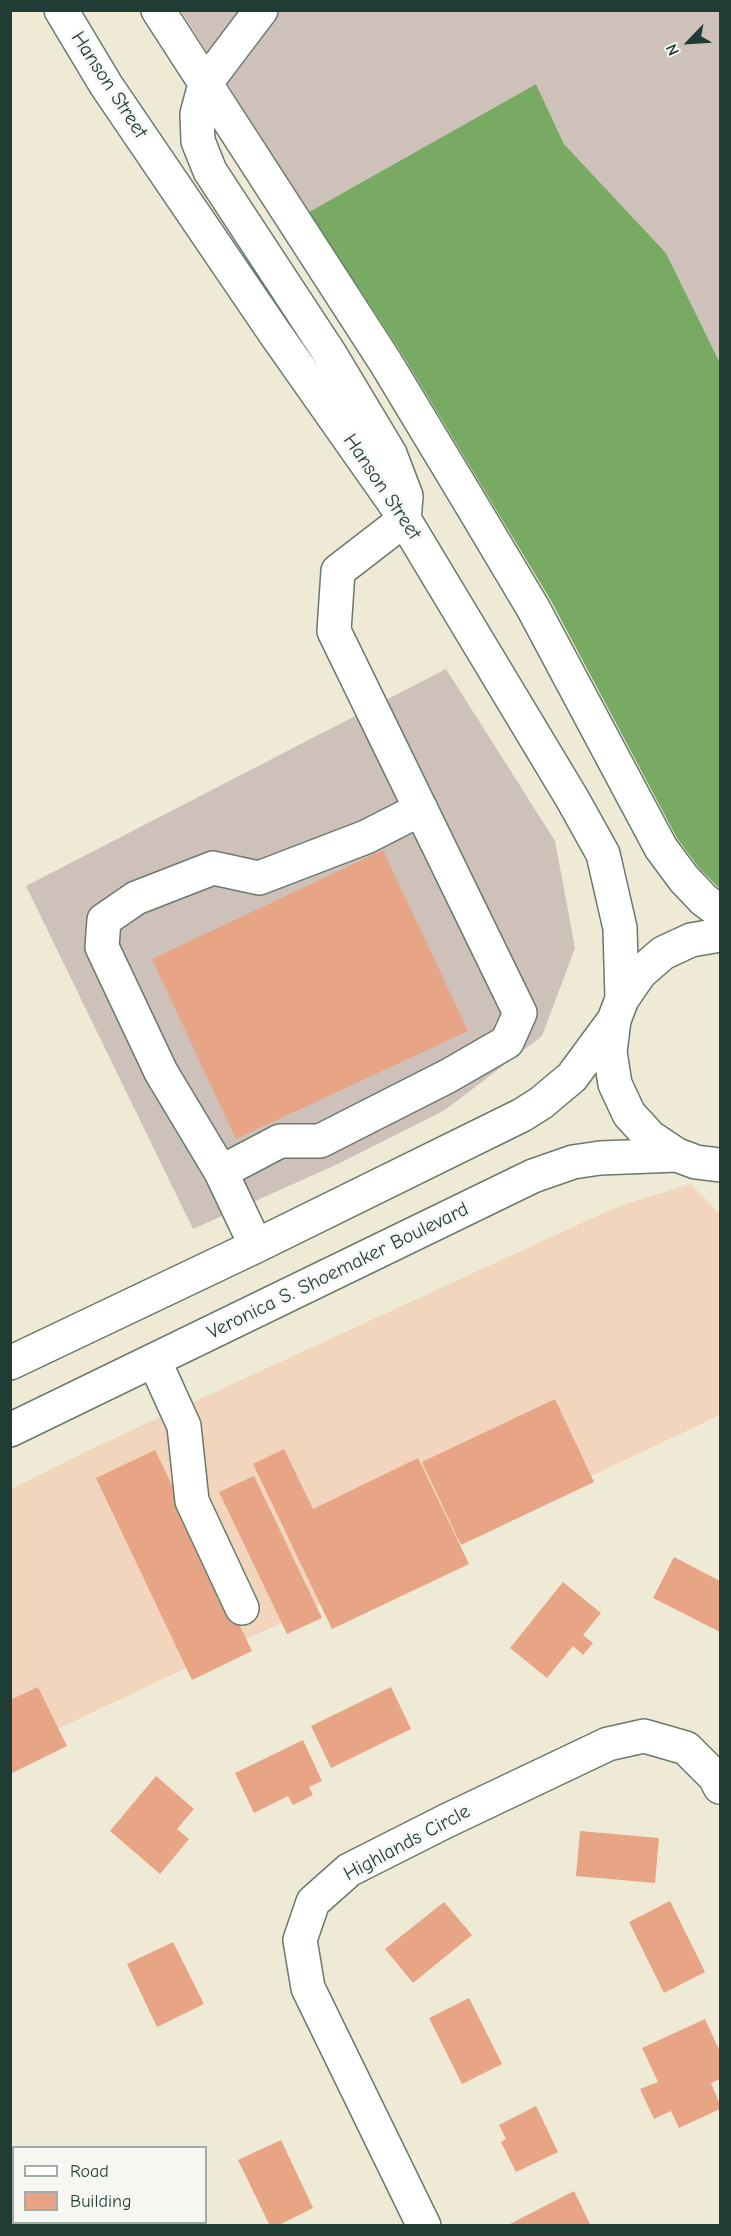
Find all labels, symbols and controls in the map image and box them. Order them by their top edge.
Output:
north arrow [659,12,719,72]
street label: Hanson Street [66,27,152,143]
text: N [662,41,683,58]
street label: Hanson Street [338,430,426,544]
street label: Veronica S. Shoemaker Boulevard [203,1197,473,1345]
street label: Highlands Circle [340,1800,474,1886]
legend [12,2146,207,2224]
text: Road [70,2161,109,2182]
text: Building [70,2191,132,2212]

